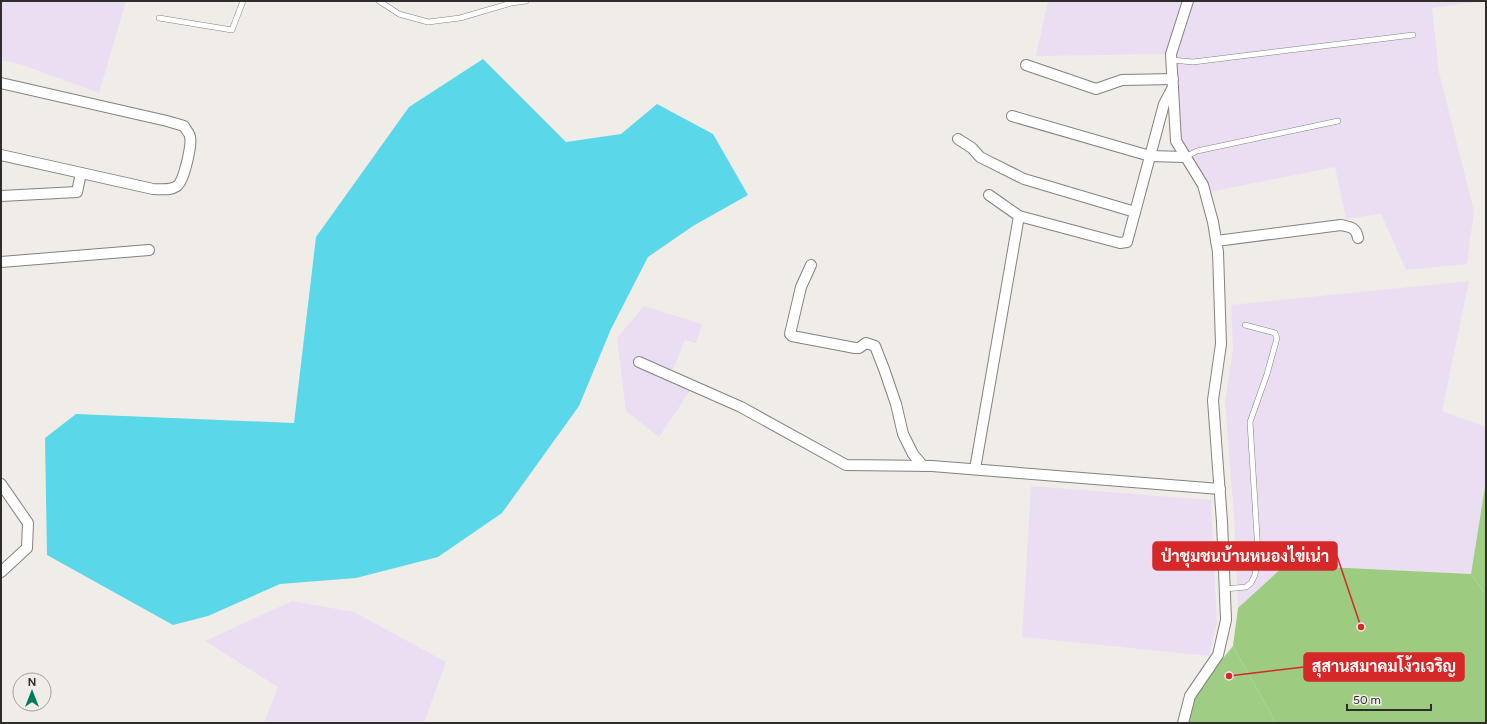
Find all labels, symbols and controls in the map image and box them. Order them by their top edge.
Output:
callout: ป่าชุมชนบ้านหนองไข่เน่า [1153,542,1337,570]
text: ป่าชุมชนบ้านหนองไข่เน่า [1161,545,1329,568]
callout: สุสานสมาคมโง้วเจริญ [1304,653,1464,681]
text: สุสานสมาคมโง้วเจริญ [1312,655,1456,678]
north arrow [12,672,52,712]
text: N [28,676,36,689]
scale bar [1347,686,1431,712]
text: 50 m [1353,693,1381,707]

